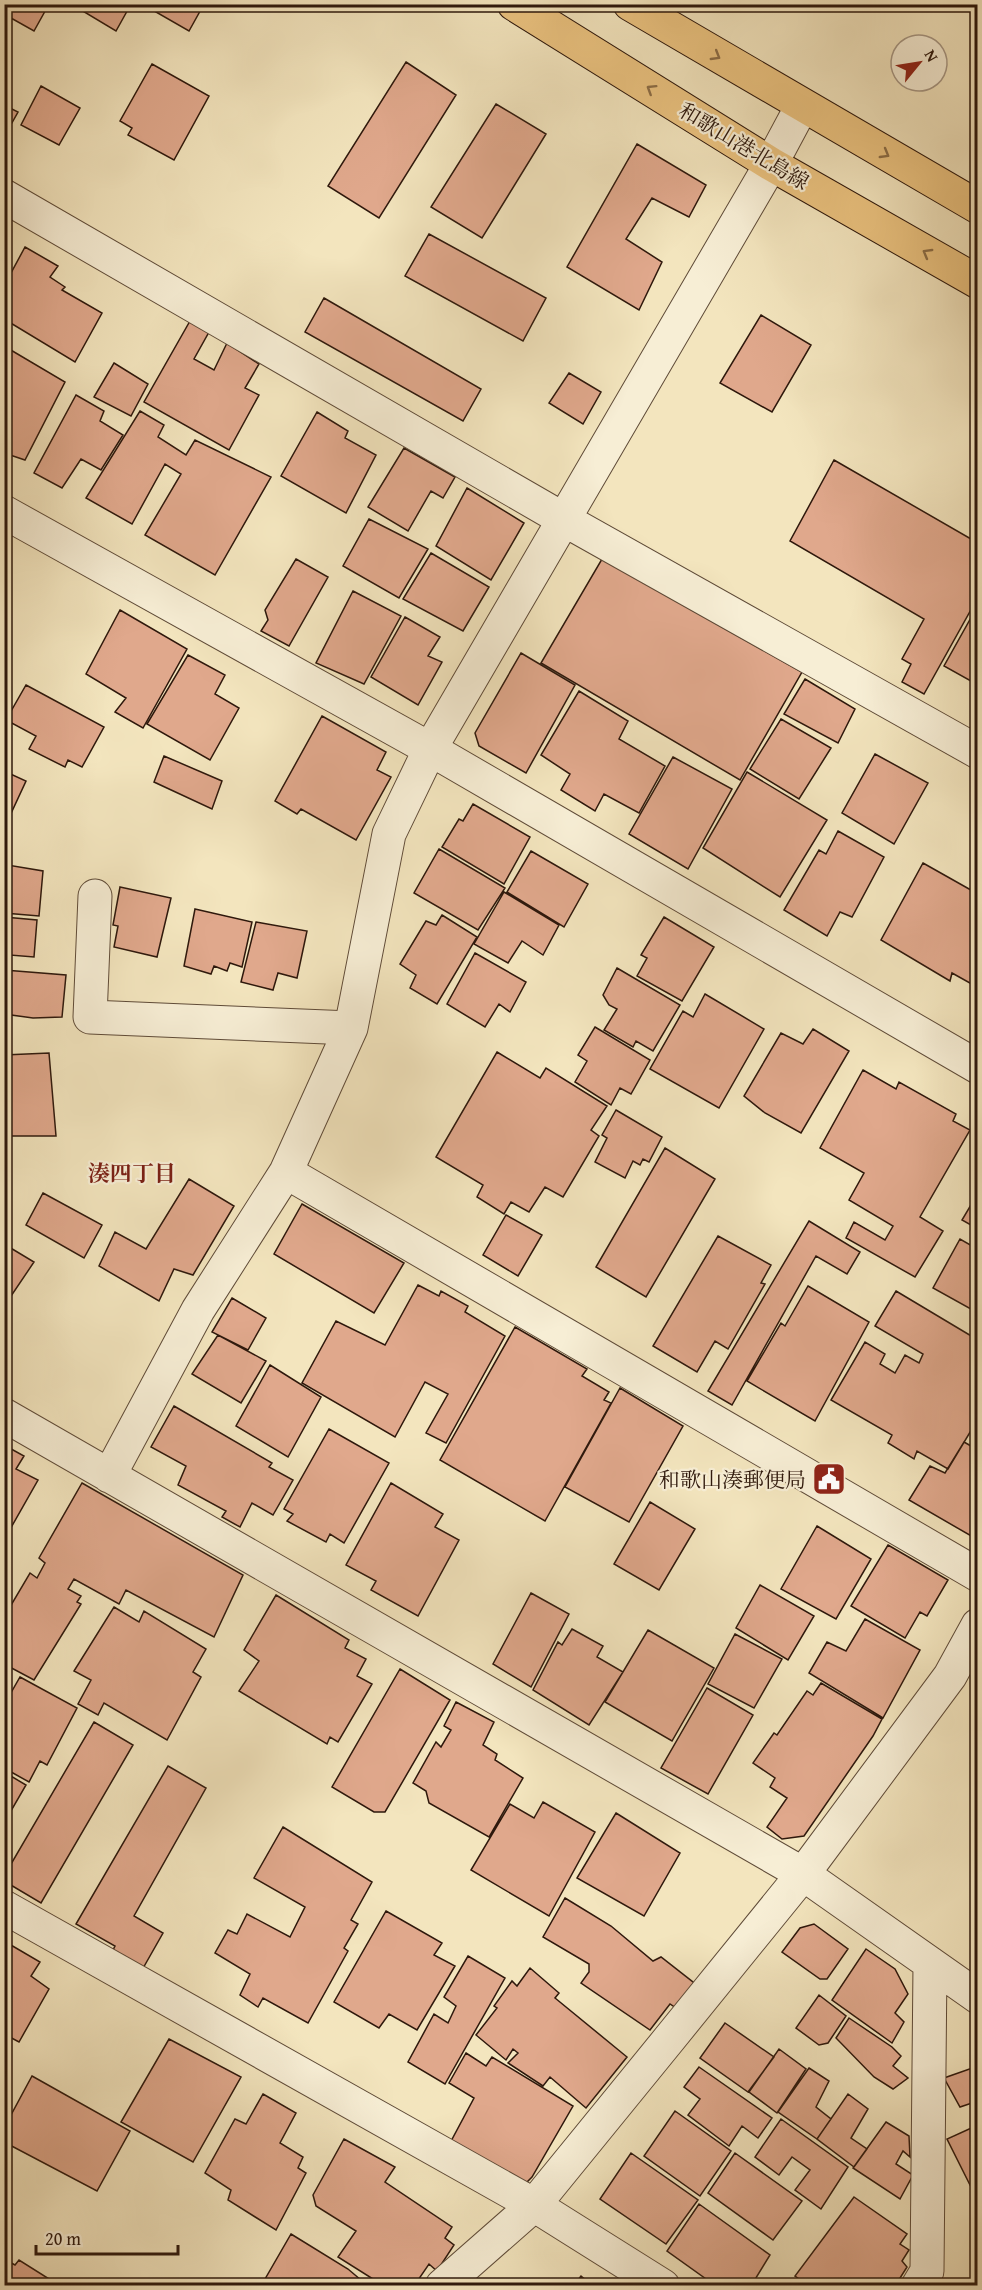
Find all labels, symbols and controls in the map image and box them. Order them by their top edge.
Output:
north arrow [889,33,949,93]
text: N [919,45,945,66]
one-way arrow [710,48,720,60]
one-way arrow [646,85,657,96]
street label: 和歌山港北島線 [673,95,815,197]
one-way arrow [879,147,889,158]
one-way arrow [923,248,933,260]
district label: 湊四丁目 [88,1157,176,1189]
public building icon: 和歌山湊郵便局 [811,1461,847,1497]
place label: 和歌山湊郵便局 [659,1464,806,1495]
scale bar [36,2218,178,2256]
text: 20 m [45,2225,81,2252]

